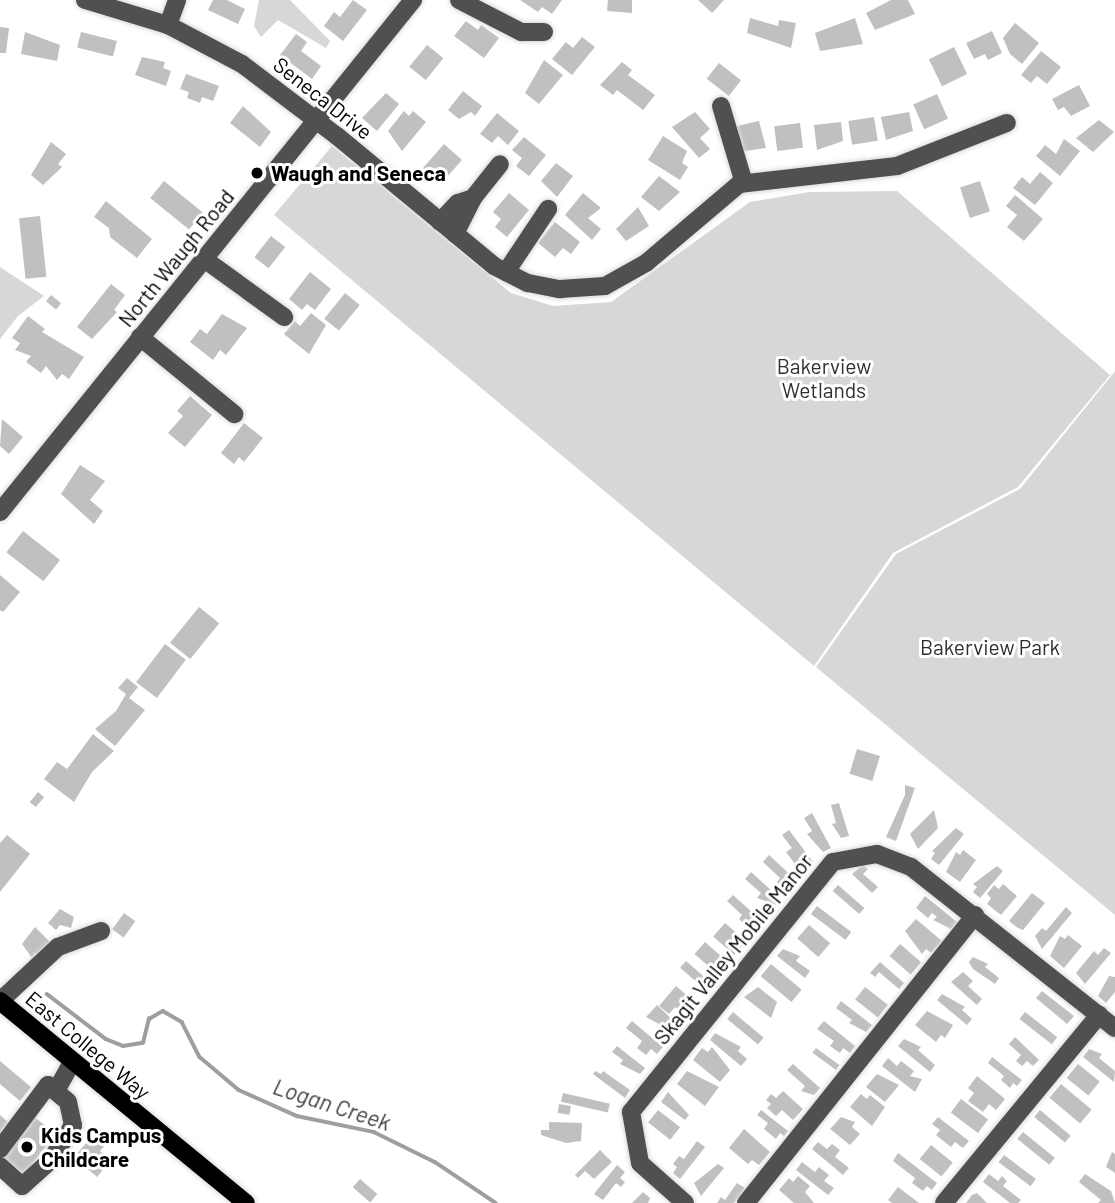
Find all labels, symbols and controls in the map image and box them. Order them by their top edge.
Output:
street label: Seneca Drive [269,52,377,144]
place label: Waugh and Seneca [271,160,446,186]
marker: Waugh and Seneca [249,165,265,181]
street label: North Waugh Road [113,184,239,332]
park label: Bakerview Wetlands [777,353,871,403]
park label: Bakerview Park [920,634,1060,660]
street label: Skagit Valley Mobile Manor [648,849,818,1049]
street label: East College Way [21,986,155,1104]
water label: Logan Creek [270,1072,394,1136]
place label: Kids Campus Childcare [41,1122,161,1172]
marker: Kids Campus Childcare [19,1139,35,1155]

